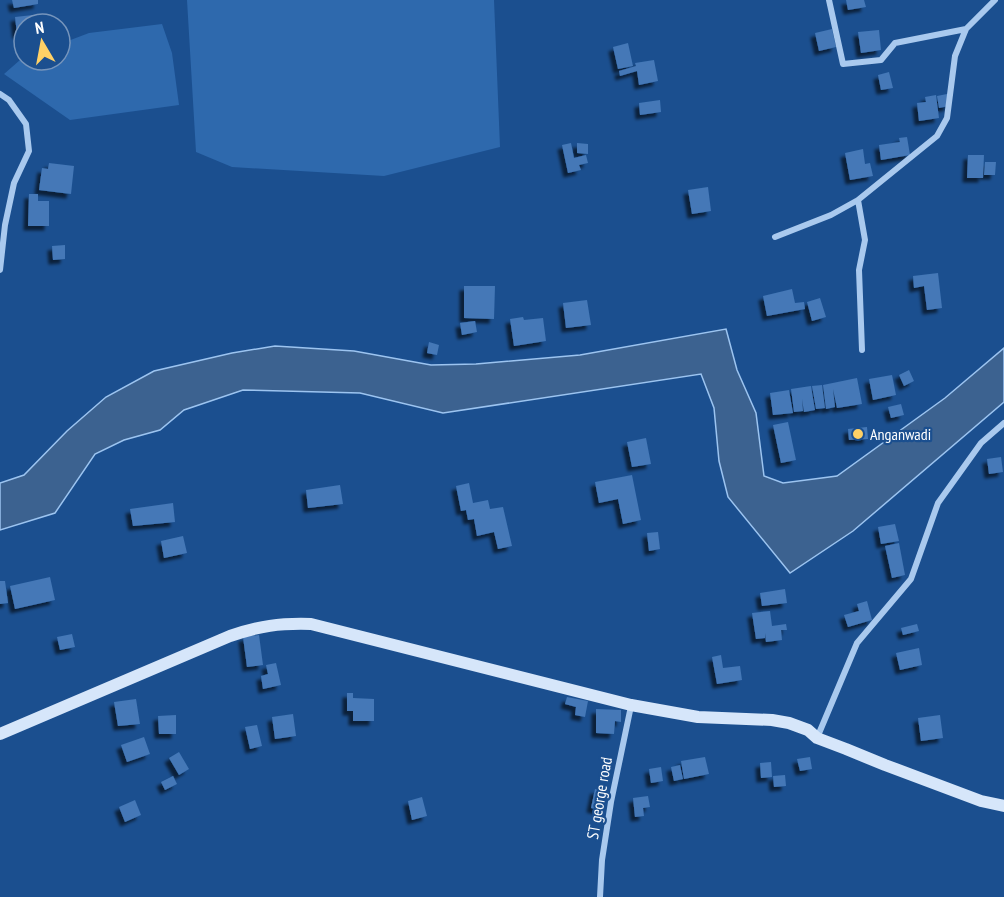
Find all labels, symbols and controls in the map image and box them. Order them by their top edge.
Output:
north arrow [12,12,72,72]
text: N [33,17,45,38]
place label: Anganwadi [870,424,931,444]
marker: Anganwadi [851,427,865,441]
street label: ST george road [582,755,616,841]

